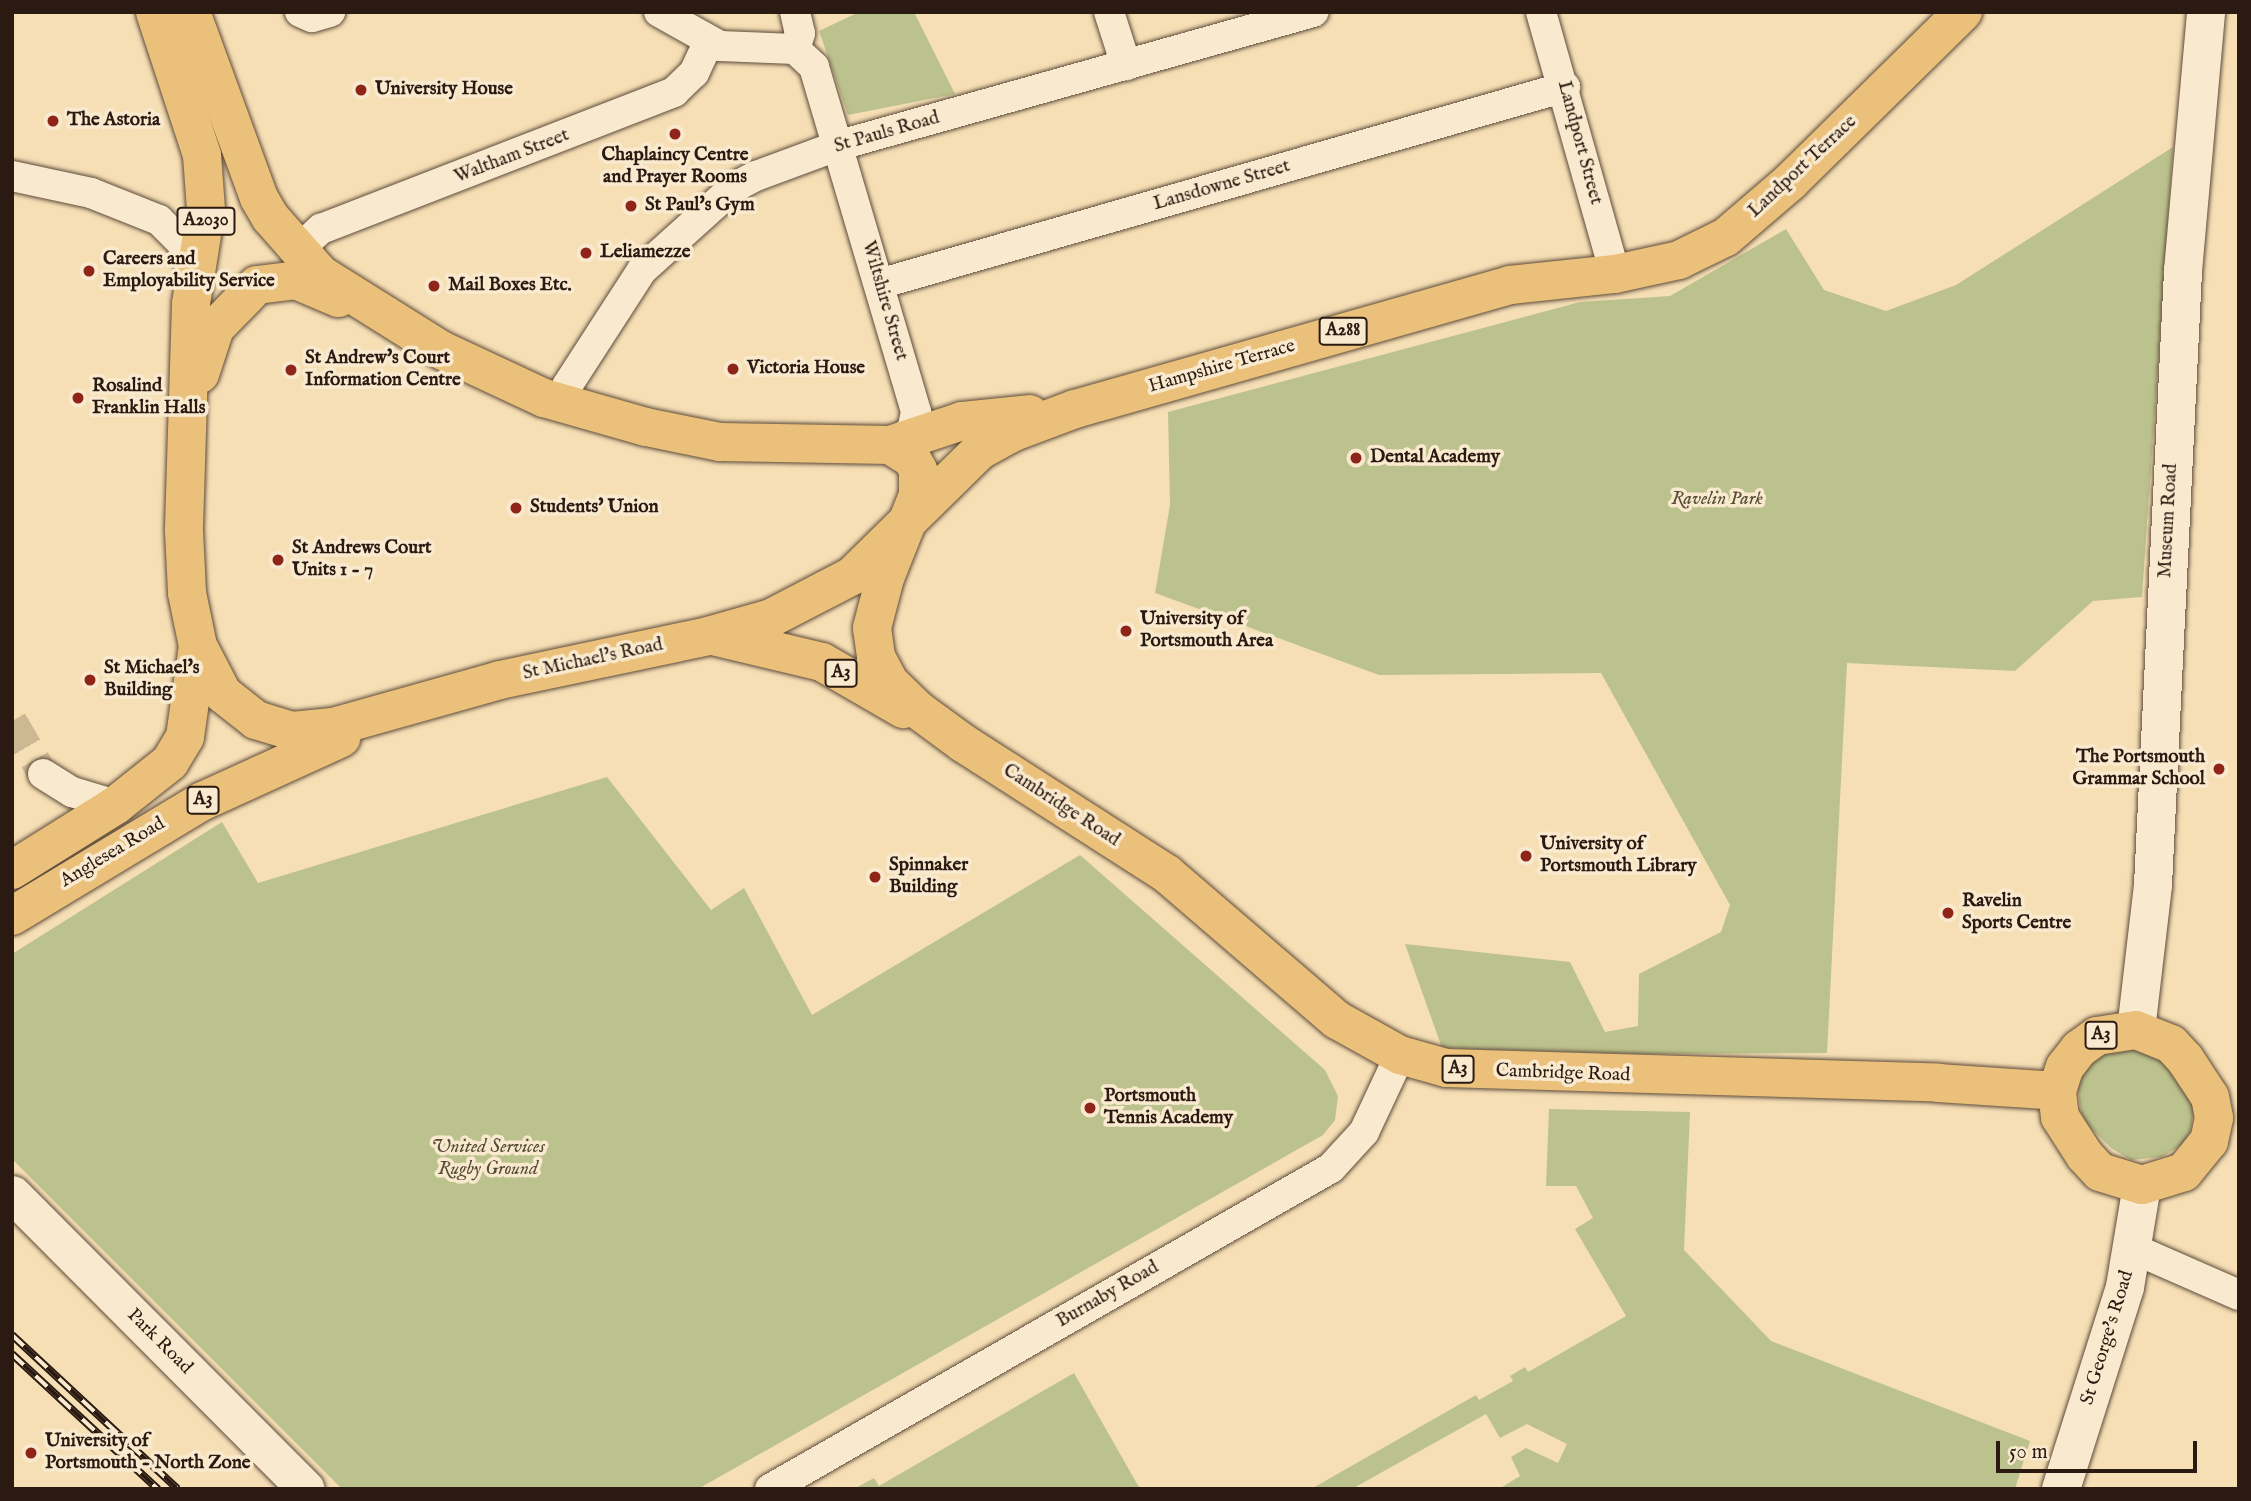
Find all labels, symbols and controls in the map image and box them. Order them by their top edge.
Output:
place label: University House [375,79,513,101]
street label: Landport Street [1552,79,1606,207]
marker: University House [353,82,369,98]
street label: St Pauls Road [832,107,942,159]
place label: The Astoria [67,110,160,132]
street label: Landport Terrace [1744,111,1862,223]
marker: The Astoria [45,113,61,129]
street label: Waltham Street [451,125,573,189]
marker: Chaplaincy Centre and Prayer Rooms [667,126,683,142]
place label: Chaplaincy Centre and Prayer Rooms [602,145,748,189]
street label: Lansdowne Street [1151,156,1293,216]
place label: St Paul's Gym [645,195,755,217]
marker: St Paul's Gym [623,198,639,214]
road number: A2030 [176,206,236,236]
street label: Wiltshire Street [856,238,912,364]
place label: Leliamezze [600,242,691,264]
marker: Leliamezze [578,245,594,261]
place label: Careers and Employability Service [103,249,275,293]
marker: Careers and Employability Service [81,263,97,279]
place label: Mail Boxes Etc. [448,275,572,297]
marker: Mail Boxes Etc. [426,278,442,294]
road number: A288 [1318,316,1368,346]
street label: Hampshire Terrace [1146,335,1298,399]
place label: St Andrew's Court Information Centre [305,348,461,392]
place label: Victoria House [747,358,865,380]
marker: Victoria House [725,361,741,377]
marker: St Andrew's Court Information Centre [283,362,299,378]
place label: Rosalind Franklin Halls [92,376,205,420]
marker: Rosalind Franklin Halls [70,390,86,406]
place label: Dental Academy [1370,447,1500,469]
marker: Dental Academy [1348,450,1364,466]
street label: Museum Road [2155,463,2183,579]
park label: Ravelin Park [1671,489,1763,511]
place label: Students' Union [530,497,659,519]
marker: Students' Union [508,500,524,516]
place label: St Andrews Court Units 1 - 7 [292,538,432,582]
marker: St Andrews Court Units 1 - 7 [270,552,286,568]
place label: University of Portsmouth Area [1140,609,1273,653]
marker: University of Portsmouth Area [1118,623,1134,639]
street label: St Michael's Road [521,634,665,686]
place label: St Michael's Building [104,658,199,702]
road number: A3 [824,658,858,688]
marker: St Michael's Building [82,672,98,688]
place label: The Portsmouth Grammar School [2072,747,2205,791]
street label: Cambridge Road [998,760,1124,852]
marker: The Portsmouth Grammar School [2211,761,2227,777]
road number: A3 [186,786,220,814]
street label: Anglesea Road [57,813,169,893]
place label: University of Portsmouth Library [1540,834,1697,878]
marker: University of Portsmouth Library [1518,848,1534,864]
place label: Spinnaker Building [889,855,968,899]
marker: Spinnaker Building [867,869,883,885]
place label: Ravelin Sports Centre [1962,891,2071,935]
marker: Ravelin Sports Centre [1940,905,1956,921]
road number: A3 [2084,1020,2118,1050]
road number: A3 [1440,1054,1476,1084]
street label: Cambridge Road [1495,1060,1631,1088]
place label: Portsmouth Tennis Academy [1104,1086,1233,1130]
marker: Portsmouth Tennis Academy [1082,1100,1098,1116]
park label: United Services Rugby Ground [431,1137,545,1181]
street label: Burnaby Road [1053,1257,1163,1333]
street label: St George's Road [2077,1268,2139,1408]
street label: Park Road [122,1305,196,1379]
scale bar [1999,1428,2200,1472]
place label: University of Portsmouth - North Zone [45,1431,251,1475]
text: 50 m [2009,1439,2048,1466]
marker: University of Portsmouth - North Zone [23,1445,39,1461]

